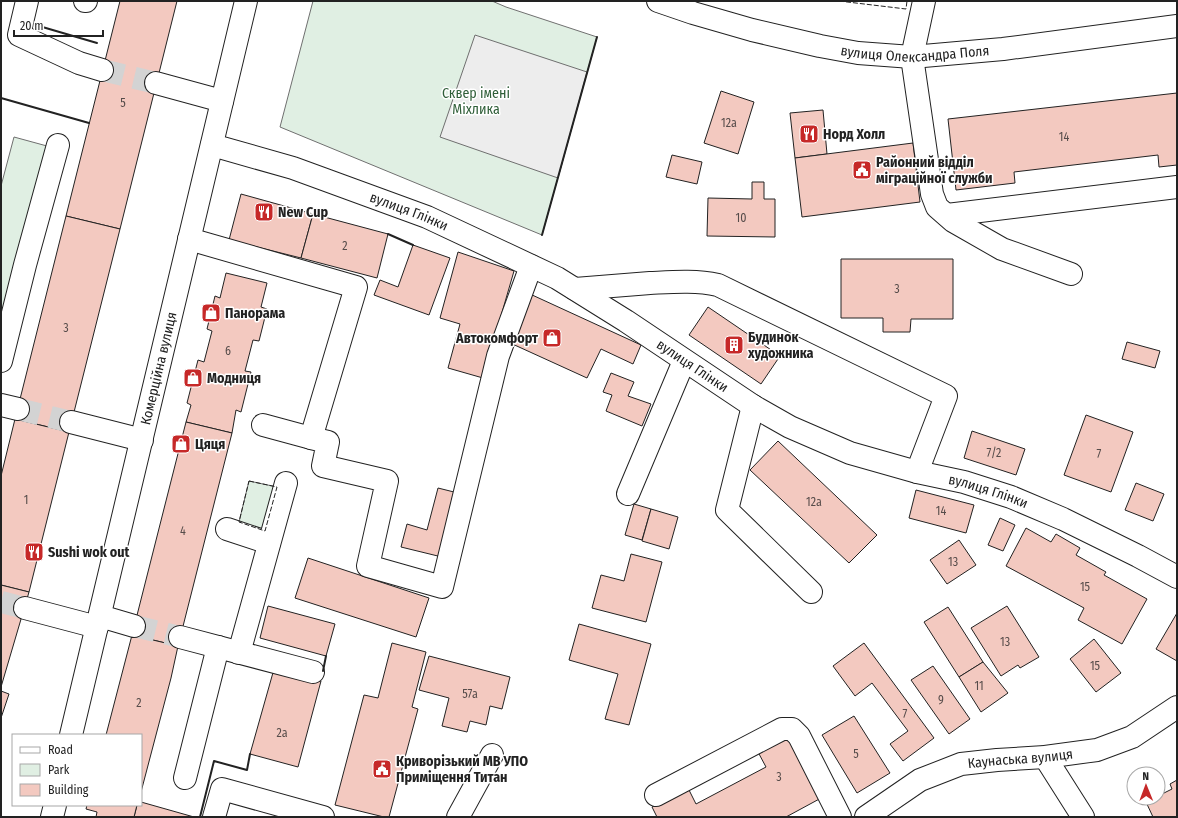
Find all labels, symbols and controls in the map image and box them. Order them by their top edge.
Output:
scale bar [14,12,103,38]
text: 20 m [20,19,44,33]
street label: вулиця Олександра Поля [839,42,990,66]
park label: Сквер імені Міхлика [442,85,510,118]
house number: 5 [120,96,126,110]
house number: 12а [721,116,737,130]
restaurant icon: Норд Холл [798,123,820,145]
place label: Норд Холл [823,126,885,143]
house number: 14 [1059,130,1069,144]
place label: Районний вiддiл мiграцiйної служби [876,154,993,187]
public building icon: Районний вiддiл мiграцiйної служби [851,159,873,181]
street label: вулиця Глінки [367,189,451,235]
restaurant icon: New Cup [253,201,275,223]
place label: New Cup [278,204,328,221]
house number: 10 [736,211,746,225]
house number: 2 [342,239,348,253]
house number: 3 [894,282,900,296]
shop icon: Панорама [200,302,222,324]
place label: Панорама [225,305,285,322]
street label: Комерційна вулиця [137,310,181,427]
house number: 3 [63,321,69,335]
shop icon: Автокомфорт [541,327,563,349]
place label: Будинок художника [747,329,814,362]
place label: Автокомфорт [455,330,539,347]
building icon: Будинок художника [723,334,745,356]
street label: вулиця Глінки [653,336,731,396]
house number: 6 [225,344,231,358]
shop icon: Модниця [182,367,204,389]
place label: Модниця [207,370,261,387]
shop icon: Цяця [170,433,192,455]
place label: Цяця [195,436,225,453]
house number: 7/2 [987,446,1001,460]
house number: 7 [1097,447,1102,461]
street label: вулиця Глінки [947,471,1030,512]
house number: 1 [24,493,28,507]
house number: 12а [806,495,822,509]
house number: 14 [936,504,946,518]
house number: 4 [180,524,186,538]
restaurant icon: Sushi wok out [23,541,45,563]
place label: Sushi wok out [48,544,130,561]
house number: 13 [948,555,958,569]
house number: 15 [1080,580,1091,594]
house number: 13 [1000,635,1010,649]
house number: 15 [1090,659,1101,673]
house number: 11 [974,679,984,693]
house number: 57а [462,687,478,701]
house number: 9 [938,693,944,707]
house number: 2 [136,696,142,710]
house number: 7 [903,707,908,721]
house number: 2а [276,726,288,740]
legend [12,734,142,806]
text: Road [48,743,73,757]
street label: Каунаська вулиця [967,745,1074,772]
house number: 5 [853,747,859,761]
place label: Криворізький МВ УПО Приміщення Титан [396,753,528,786]
public building icon: Криворізький МВ УПО Приміщення Титан [371,758,393,780]
text: Park [48,763,70,777]
north arrow [1126,766,1166,806]
house number: 3 [776,770,782,784]
text: N [1142,770,1149,783]
text: Building [48,783,89,797]

